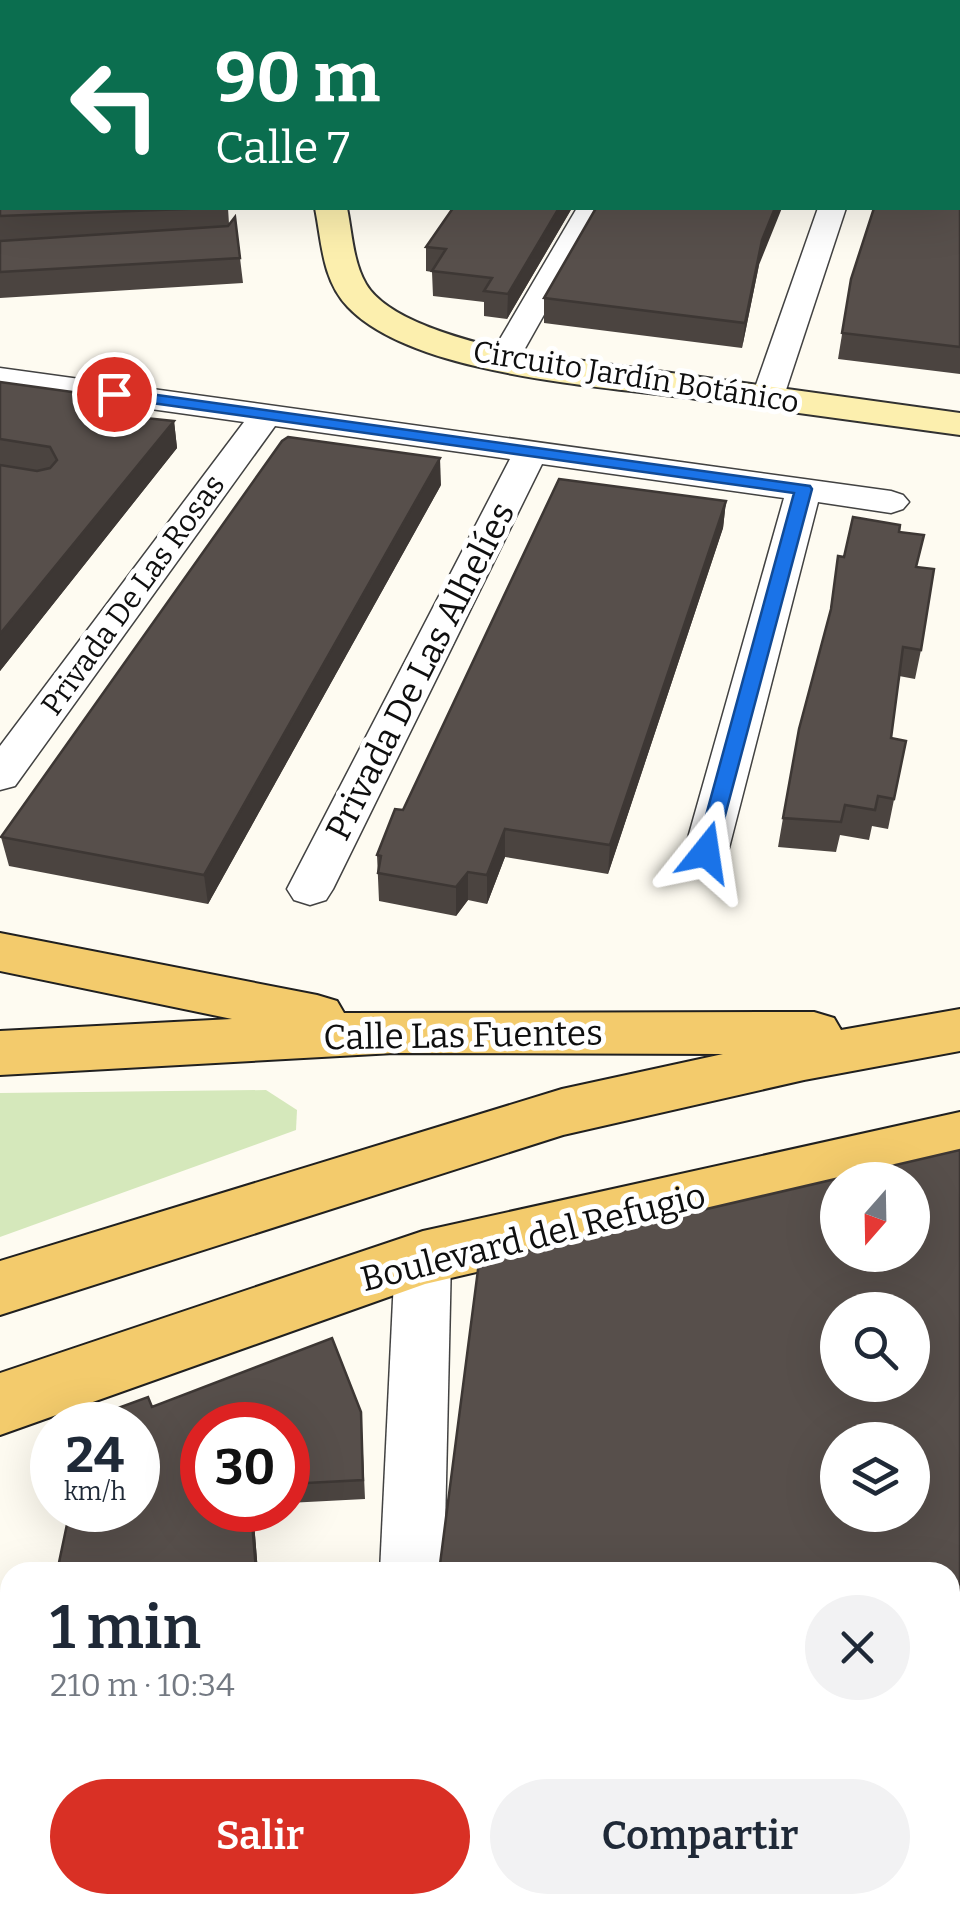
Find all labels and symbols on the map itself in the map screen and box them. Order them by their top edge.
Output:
street label: Circuito Jardín Botánico [471,333,801,421]
pin [72,352,157,437]
street label: Privada De Las Rosas [34,468,232,722]
street label: Privada De Las Alhelíes [317,495,523,847]
position arrow [654,800,758,904]
street label: Calle Las Fuentes [323,1012,603,1058]
north arrow [820,1162,930,1272]
street label: Boulevard del Refugio [356,1174,710,1300]
speed limit sign: 30 [180,1402,310,1532]

